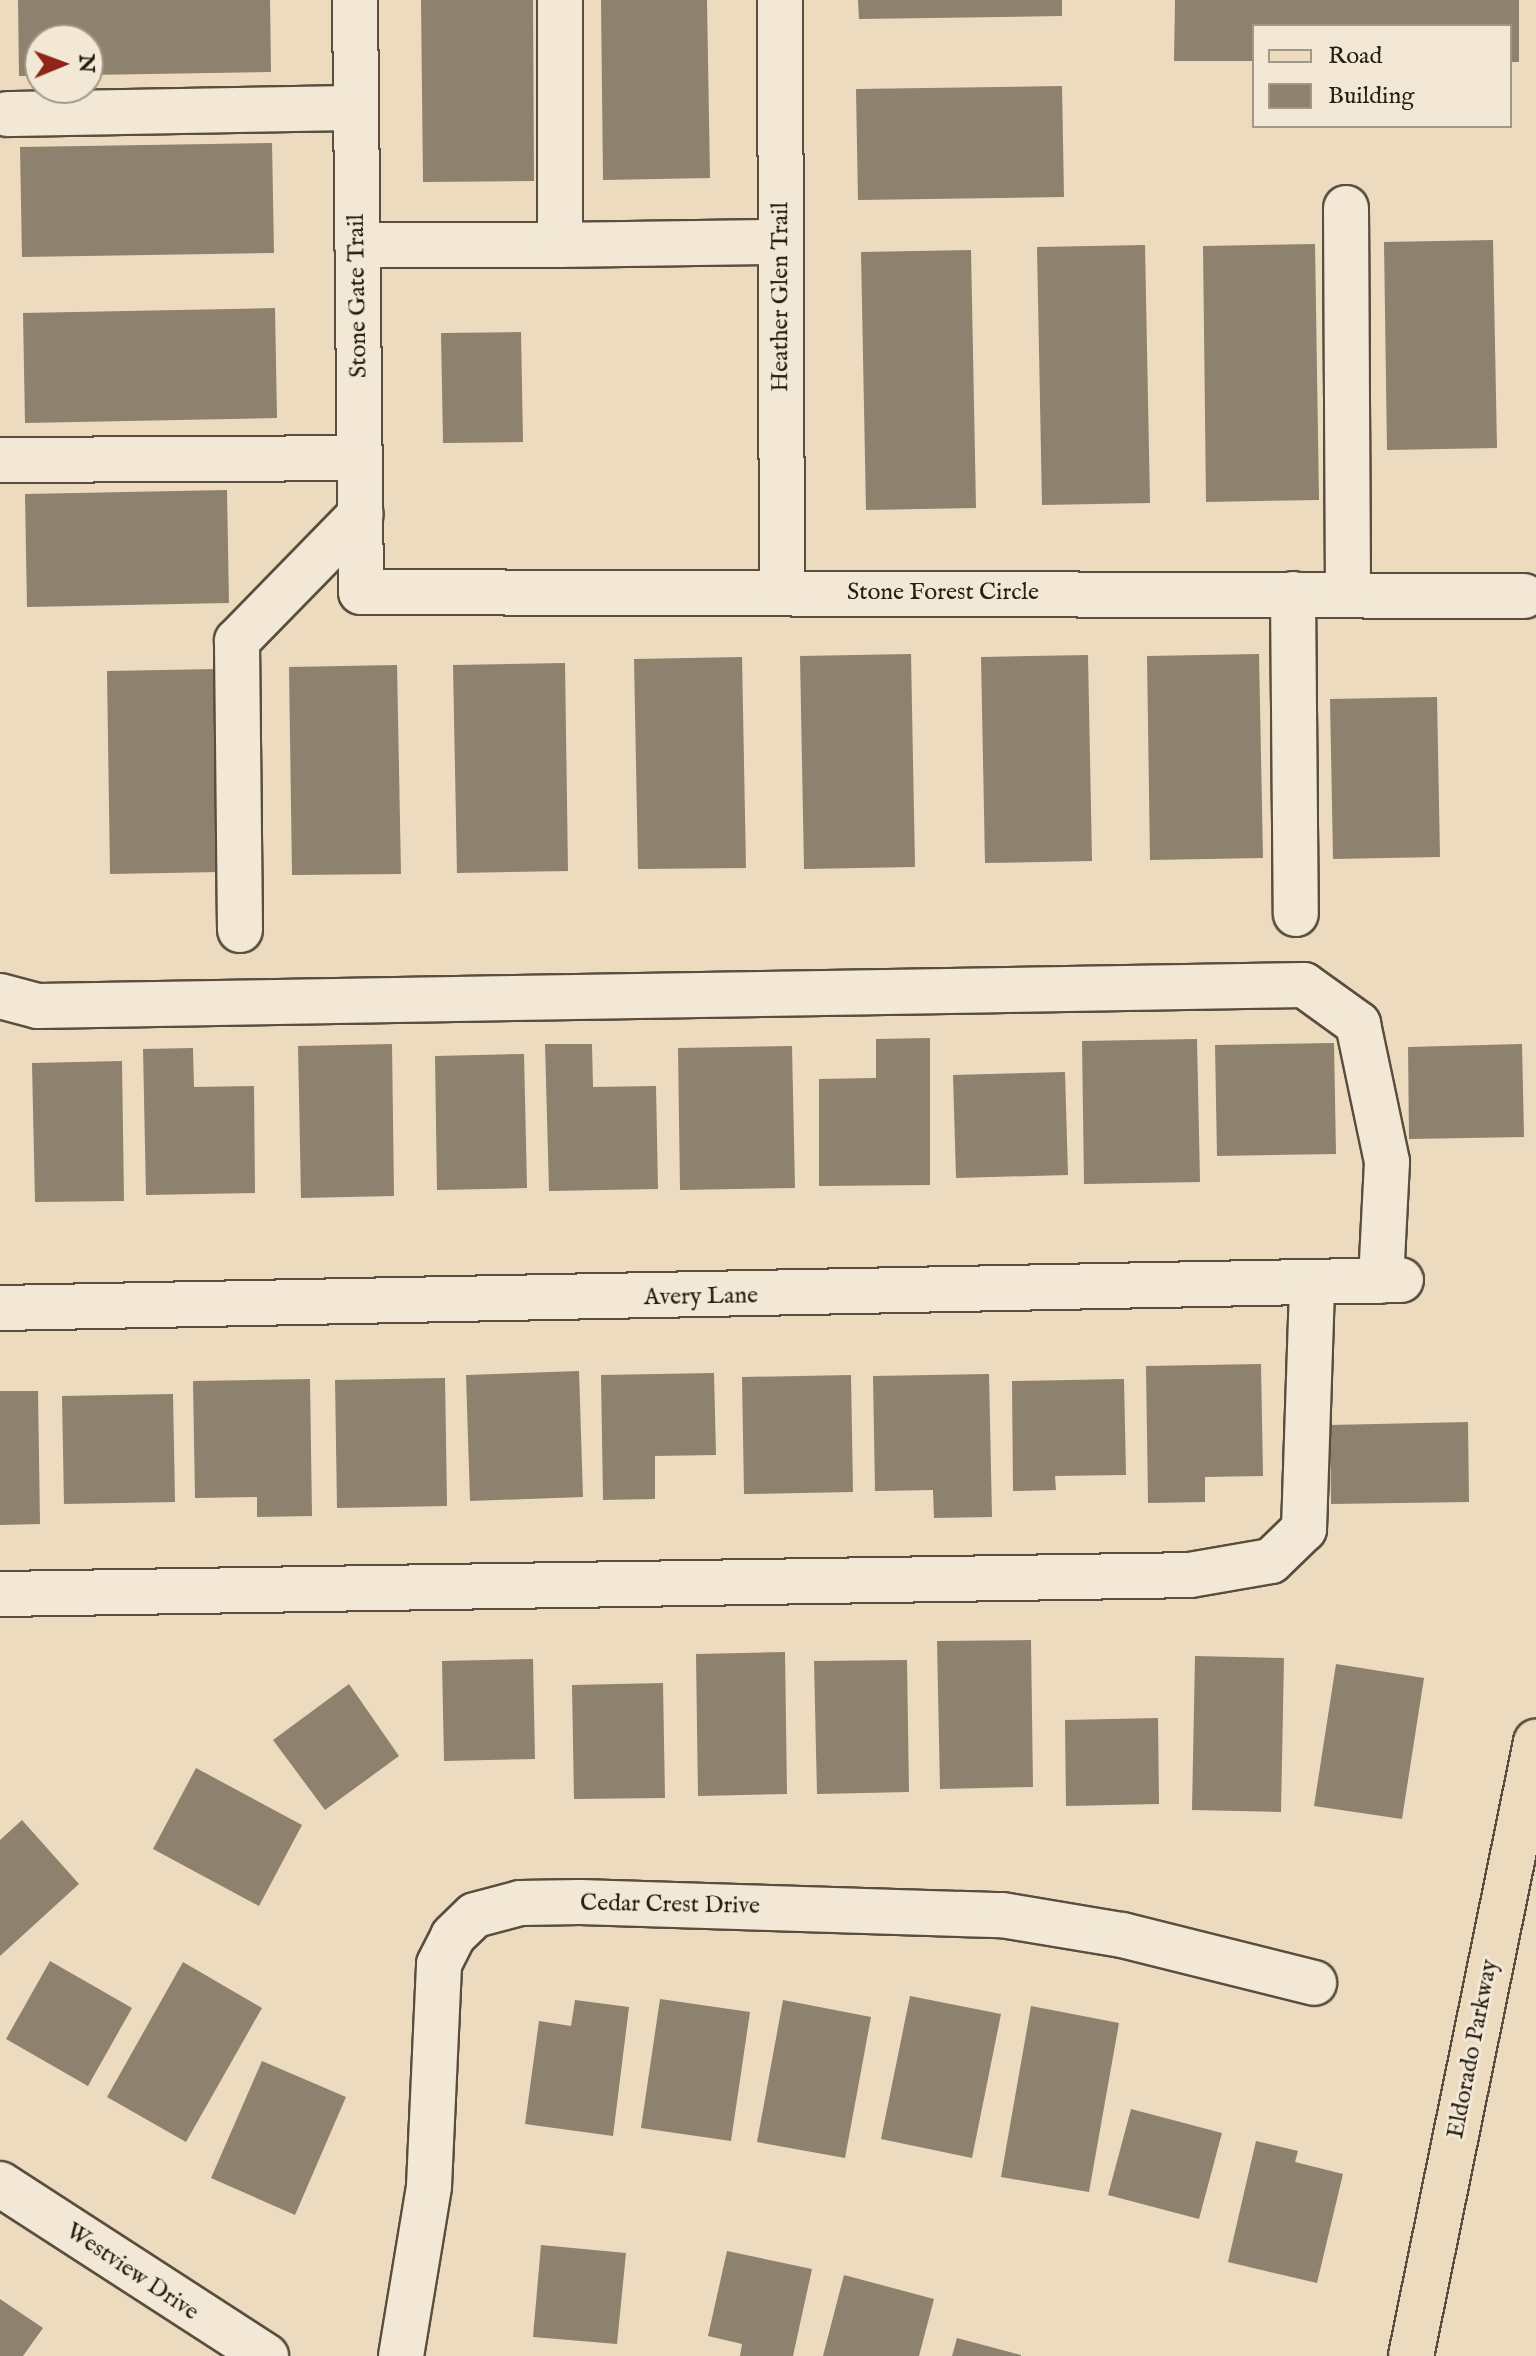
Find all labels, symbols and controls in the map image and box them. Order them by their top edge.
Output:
north arrow [24,24,104,104]
legend [1252,24,1512,128]
text: Road [1328,41,1382,72]
text: N [72,54,100,73]
text: Building [1328,81,1414,112]
street label: Heather Glen Trail [767,202,795,392]
street label: Stone Gate Trail [342,214,374,378]
street label: Stone Forest Circle [847,579,1039,607]
street label: Avery Lane [644,1282,758,1312]
street label: Cedar Crest Drive [580,1889,760,1921]
street label: Eldorado Parkway [1441,1957,1505,2141]
street label: Westview Drive [60,2217,204,2327]

